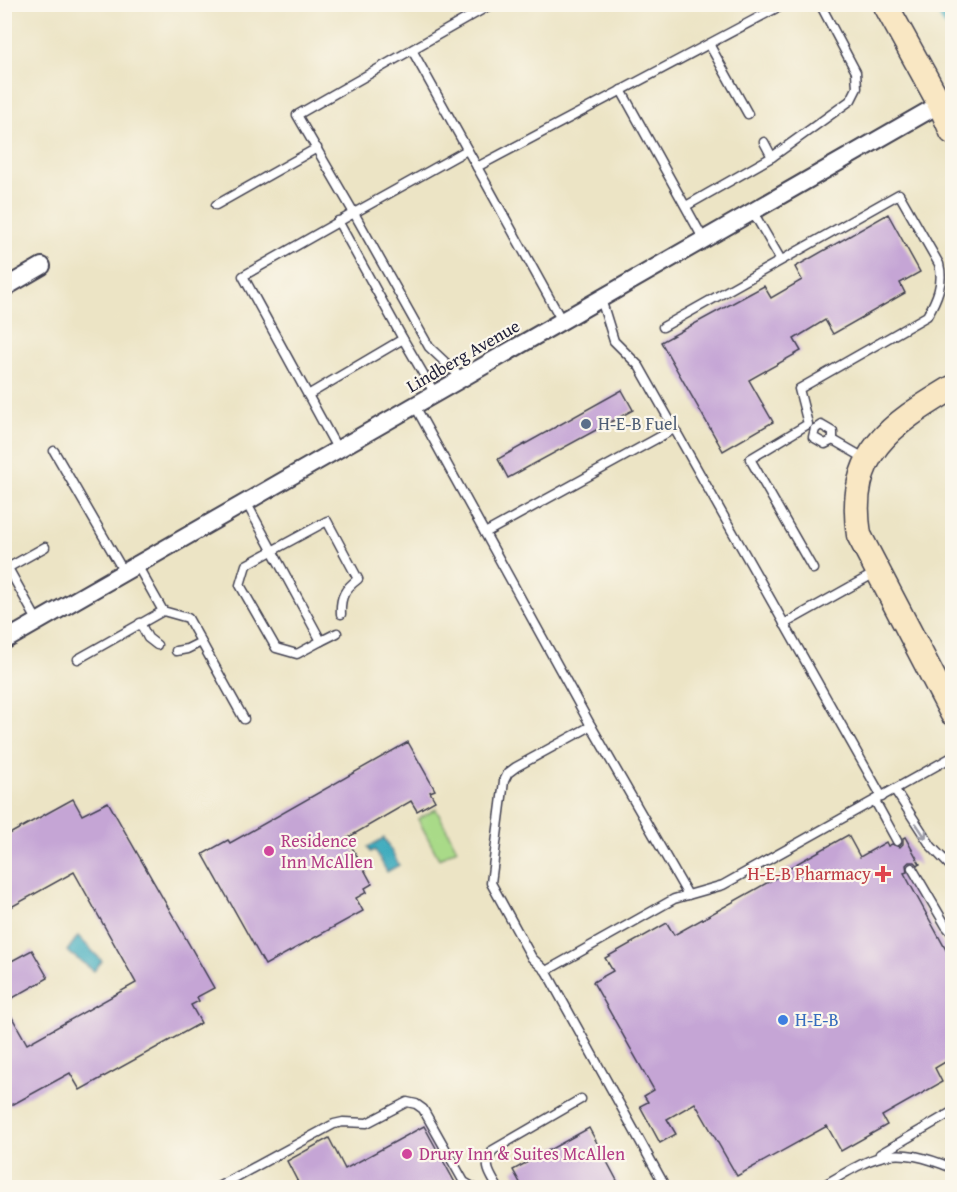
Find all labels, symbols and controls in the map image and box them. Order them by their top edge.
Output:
street label: Lindberg Avenue [401,312,524,399]
place label: H-E-B Fuel [598,410,678,437]
marker: H-E-B Fuel [579,417,593,431]
one-way arrow [915,822,927,839]
place label: Residence Inn McAllen [281,827,373,875]
marker: Residence Inn McAllen [262,844,276,858]
place label: H-E-B Pharmacy [748,860,871,887]
marker: H-E-B Pharmacy [876,867,890,881]
place label: H-E-B [795,1006,839,1033]
marker: H-E-B [776,1013,790,1027]
place label: Drury Inn & Suites McAllen [419,1140,625,1167]
marker: Drury Inn & Suites McAllen [400,1147,414,1161]

